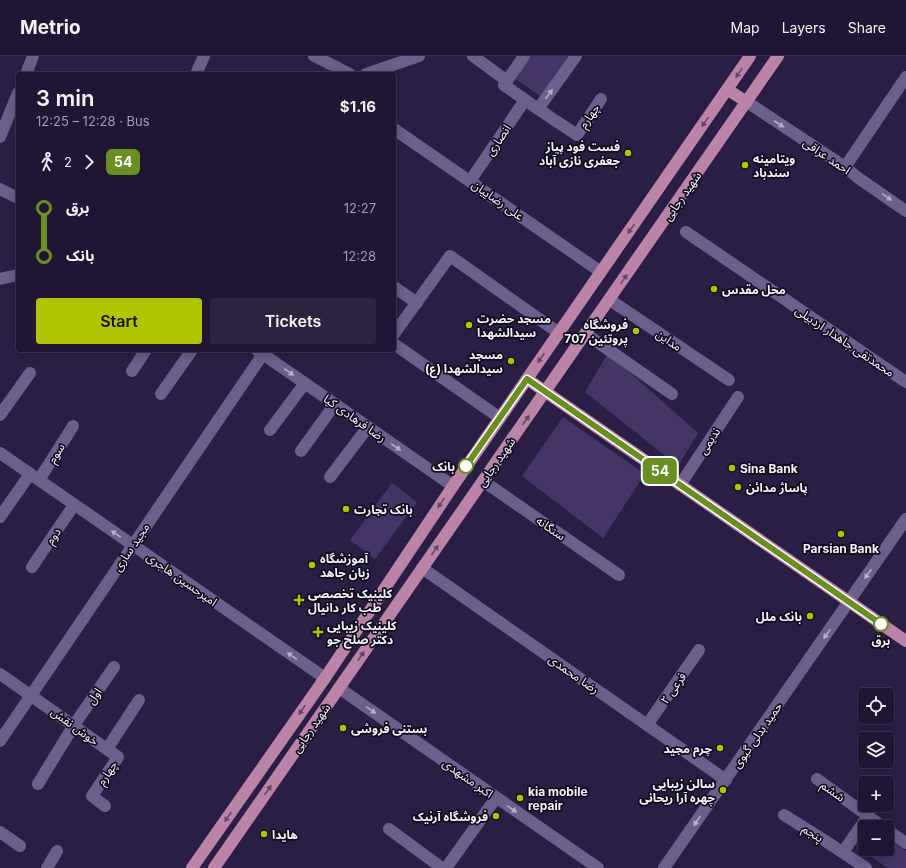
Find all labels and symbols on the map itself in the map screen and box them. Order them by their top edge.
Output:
one-way arrow [735,68,743,78]
one-way arrow [544,89,553,100]
street label: چهارم [575,101,604,132]
one-way arrow [701,116,709,127]
one-way arrow [774,120,784,128]
street label: انصاری [482,121,514,158]
street label: احمد عراقی [800,135,854,177]
place label: فست فود پیاز جعفری نازی آباد [539,139,620,168]
marker: فست فود پیاز جعفری نازی آباد [623,148,633,158]
place label: ویتامینه سندباد [753,151,795,180]
marker: ویتامینه سندباد [740,160,750,170]
street label: شهید رجایی [660,168,704,224]
street label: علی رضاییان [469,177,527,223]
one-way arrow [881,193,892,201]
one-way arrow [627,223,635,234]
one-way arrow [620,274,628,284]
place label: محل مقدس [722,282,786,297]
marker: محل مقدس [709,284,719,294]
street label: محمدتقی جاهدار اردبیلی [793,302,897,380]
place label: مسجد حضرت سیدالشهدا [477,311,551,340]
place label: فروشگاه پروتئین 707 [564,317,628,347]
marker: مسجد حضرت سیدالشهدا [464,320,474,330]
marker: فروشگاه پروتئین 707 [631,326,641,336]
street label: مداین [653,326,685,354]
place label: مسجد سیدالشهدا (ع) [425,347,503,378]
one-way arrow [537,353,545,364]
marker: مسجد سیدالشهدا (ع) [506,356,516,366]
one-way arrow [284,368,295,376]
street label: رضا فرهادی کیا [321,391,389,445]
one-way arrow [522,415,530,425]
street label: ندیمی [695,425,723,457]
street label: شهید رجایی [474,434,518,490]
street label: سوم [44,440,70,467]
one-way arrow [391,443,401,451]
marker: بانک [458,458,474,474]
line badge: 54 [642,458,678,484]
place label: بانک [432,459,455,474]
place label: Sina Bank [740,461,798,476]
marker: Sina Bank [727,463,737,473]
place label: پاساژ مدائن [746,480,808,496]
marker: پاساژ مدائن [733,482,743,492]
one-way arrow [437,498,445,508]
place label: بانک تجارت [354,502,413,517]
marker: بانک تجارت [341,504,351,514]
street label: سنگانه [534,513,568,543]
street label: مجید ساری [110,520,153,574]
street label: دوم [42,525,66,548]
marker: Parsian Bank [836,529,846,539]
one-way arrow [111,530,122,538]
place label: Parsian Bank [803,541,879,556]
one-way arrow [431,544,439,555]
street label: امیرحسین هاجری [144,549,220,609]
place label: آموزشگاه زبان جاهد [320,551,370,580]
marker: آموزشگاه زبان جاهد [307,560,317,570]
one-way arrow [864,569,872,580]
place label: کلینیک تخصصی طب کار دانیال [308,586,393,615]
marker: کلینیک تخصصی طب کار دانیال [293,594,305,606]
place label: بانک ملل [756,609,802,624]
marker: بانک ملل [805,611,815,621]
marker: برق [873,616,889,632]
place label: کلینیک زیبایی دکتر صلح جو [327,618,397,649]
marker: کلینیک زیبایی دکتر صلح جو [312,626,324,638]
one-way arrow [823,629,831,639]
place label: برق [872,633,891,648]
one-way arrow [357,651,365,661]
street label: رضا محمدی [546,651,602,697]
one-way arrow [287,652,298,660]
street label: فرعی ۲ [657,669,689,707]
street label: اول [83,685,105,707]
street label: حمید بدلی گیوی [729,699,785,771]
street label: شهید رجایی [289,700,333,756]
street label: خوش نقش [48,704,102,748]
one-way arrow [298,705,306,715]
one-way arrow [365,706,376,714]
place label: بستنی فروشی [351,721,428,736]
marker: بستنی فروشی [338,723,348,733]
place label: چرم مجید [664,741,712,758]
marker: چرم مجید [715,743,725,753]
street label: اکبر مشهدی [440,755,496,801]
street label: چهارم [94,758,122,789]
place label: سالن زیبایی چهره آرا ریحانی [639,776,715,806]
street label: ششم [817,777,848,806]
place label: kia mobile repair [528,784,588,813]
one-way arrow [264,785,272,795]
marker: سالن زیبایی چهره آرا ریحانی [718,785,728,795]
marker: kia mobile repair [515,793,525,803]
one-way arrow [506,805,517,813]
place label: فروشگاه آرنیک [413,809,488,824]
one-way arrow [224,811,232,822]
marker: فروشگاه آرنیک [491,811,501,821]
one-way arrow [693,816,701,827]
street label: پنجم [799,821,826,847]
place label: هایدا [272,827,298,842]
marker: هایدا [259,829,269,839]

